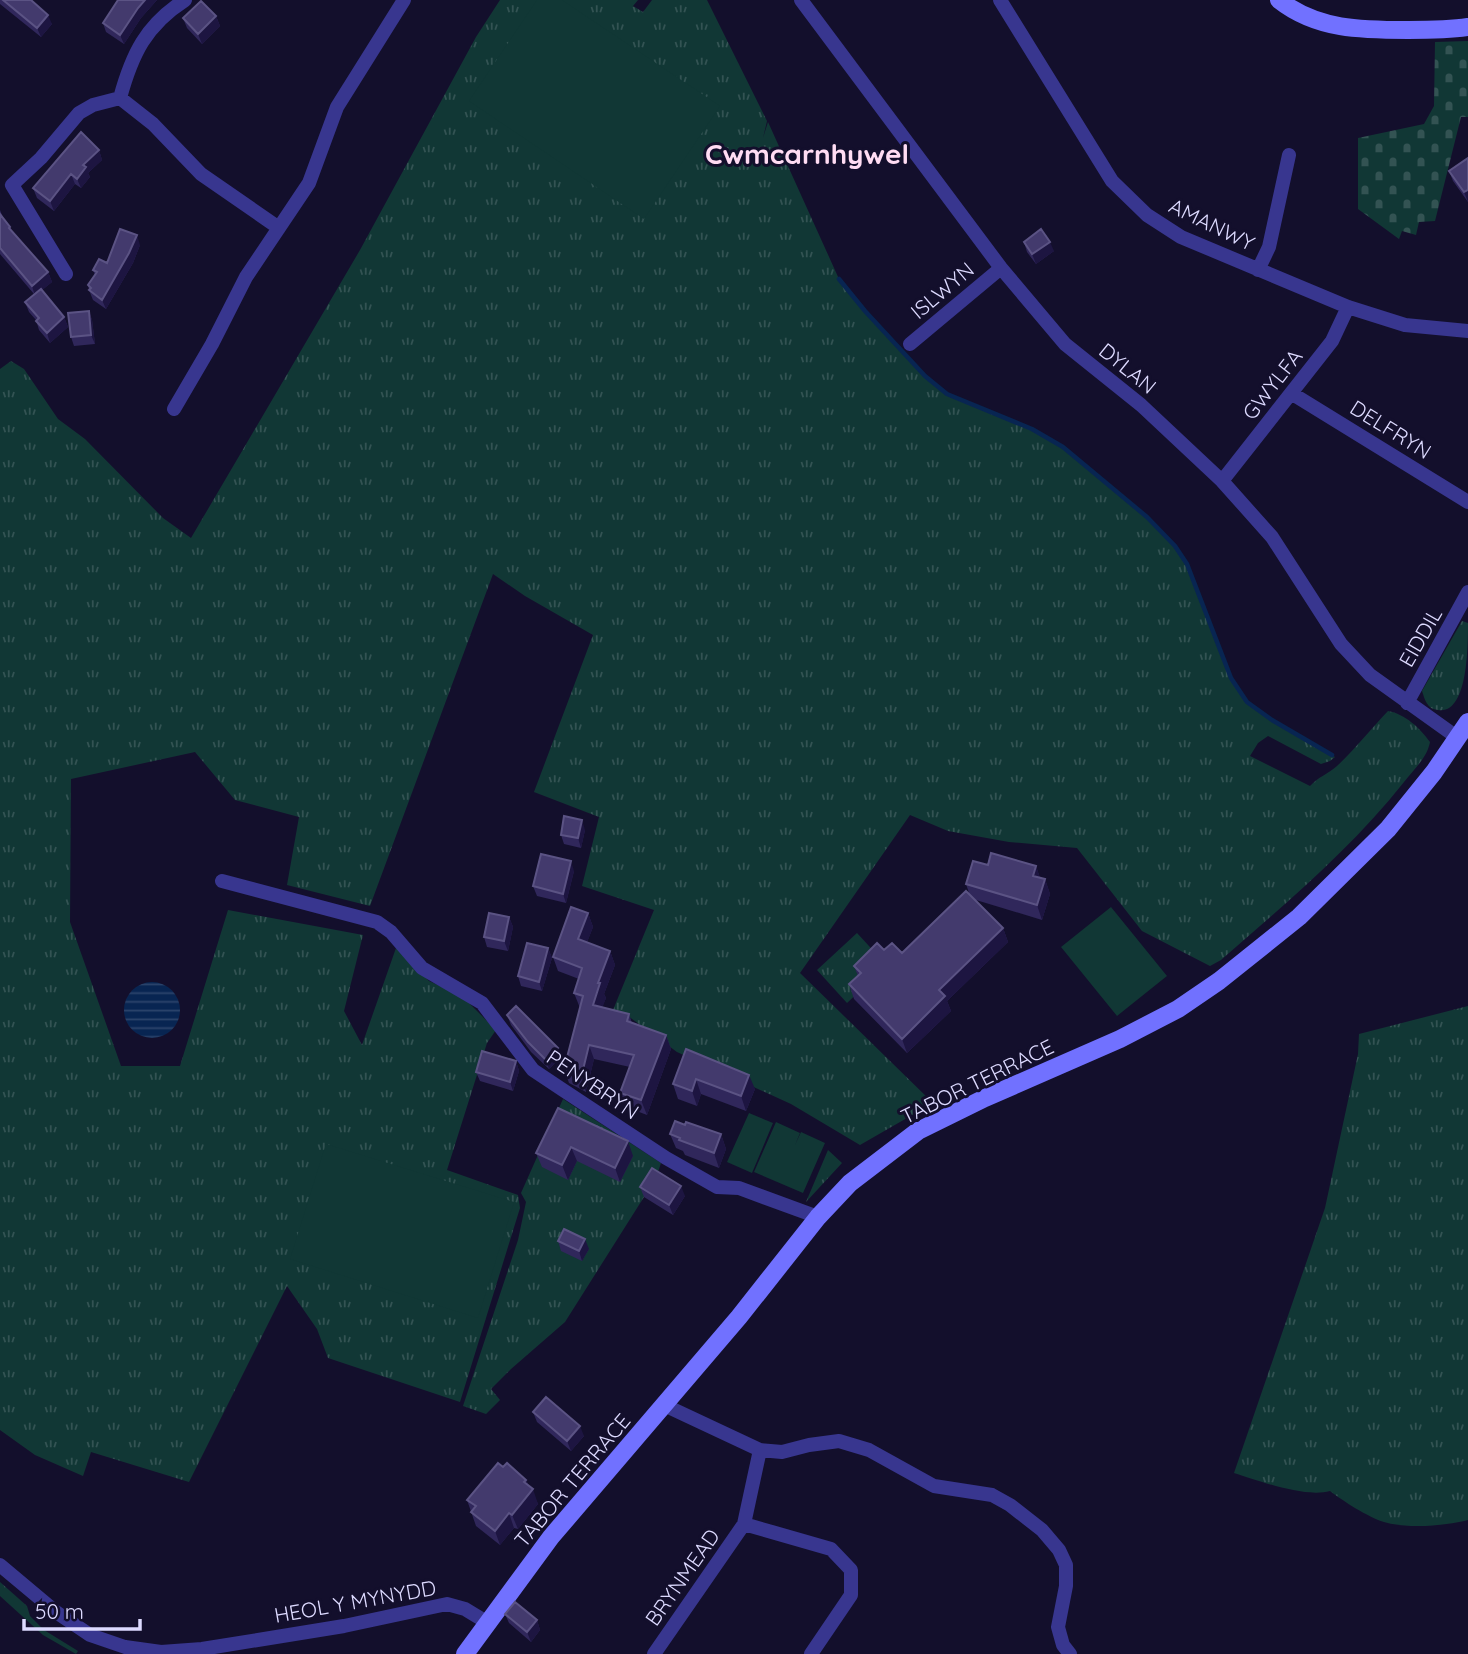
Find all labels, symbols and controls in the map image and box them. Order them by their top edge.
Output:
district label: Cwmcarnhywel [705,136,909,171]
street label: AMANWY [1165,192,1259,256]
street label: ISLWYN [905,256,979,324]
street label: DYLAN [1094,337,1162,399]
street label: GWYLFA [1236,344,1308,424]
street label: DELFRYN [1346,394,1436,464]
street label: EIDDIL [1393,603,1447,671]
street label: TABOR TERRACE [896,1033,1058,1129]
street label: PENYBRYN [542,1044,644,1124]
street label: TABOR TERRACE [508,1408,636,1552]
street label: BRYNMEAD [639,1524,725,1630]
street label: HEOL Y MYNYDD [272,1574,438,1628]
scale bar [24,1588,140,1632]
text: 50 m [35,1598,84,1624]

